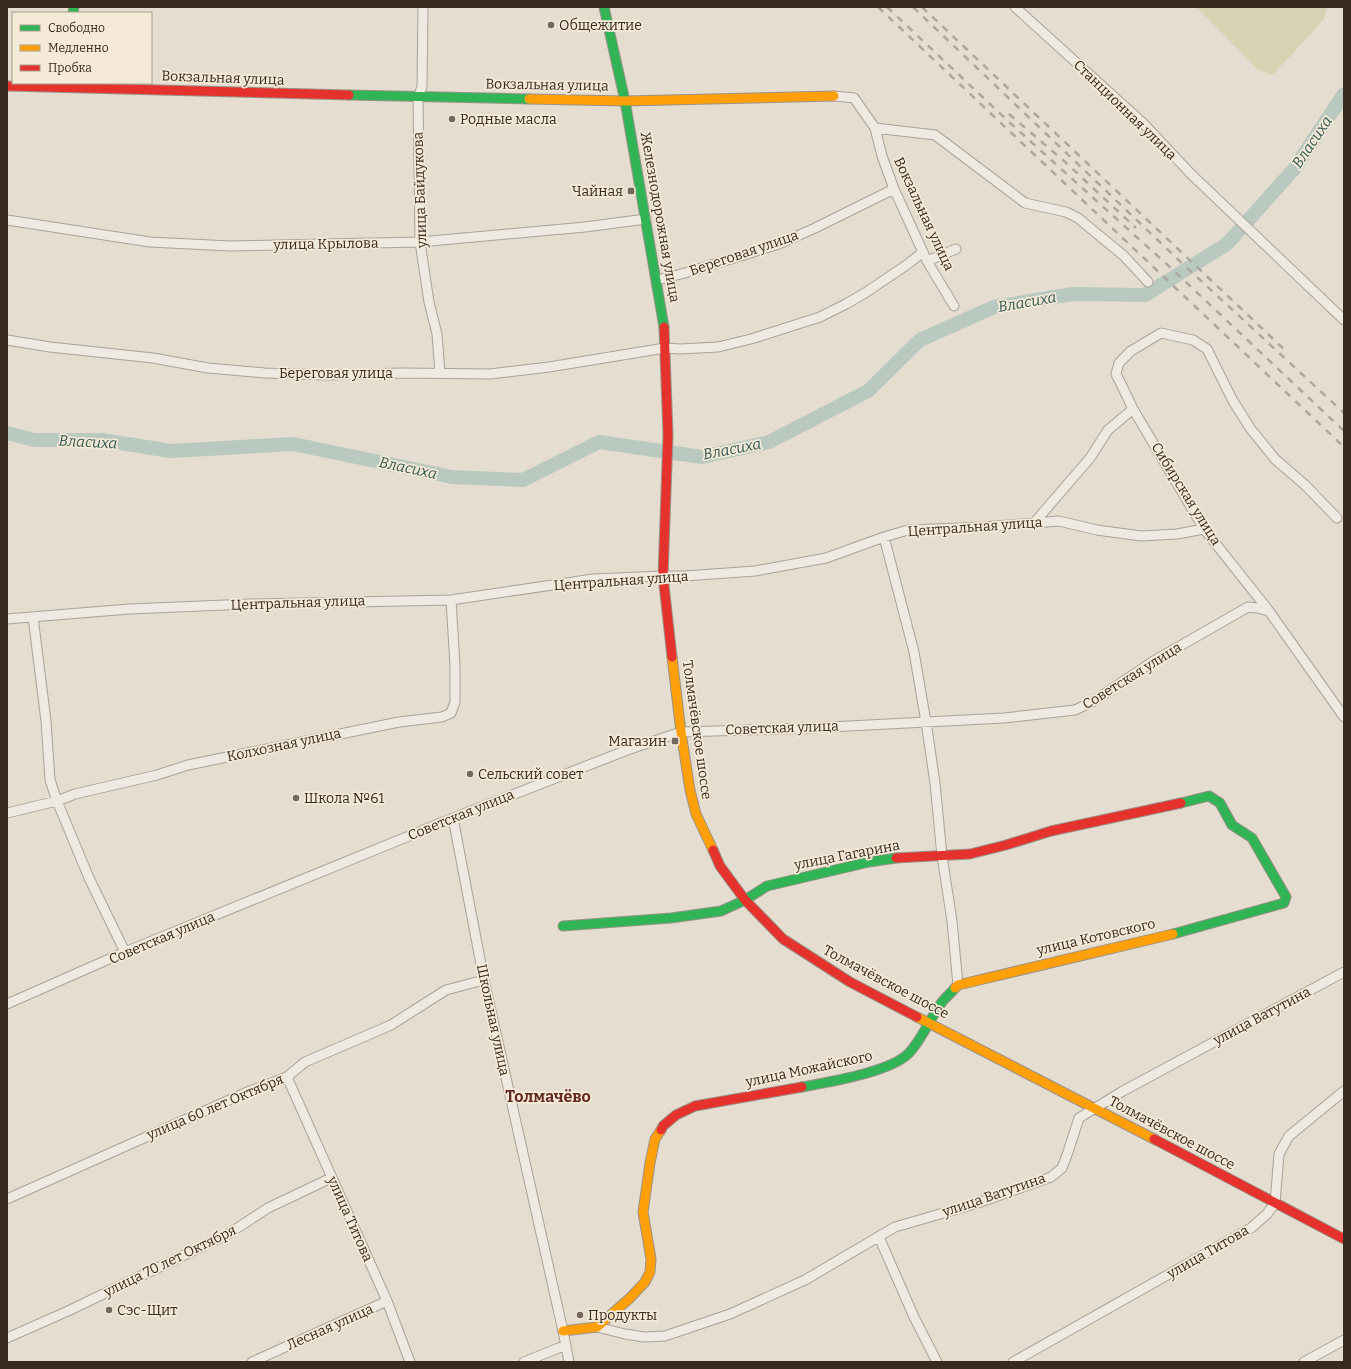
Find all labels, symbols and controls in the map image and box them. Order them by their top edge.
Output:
legend [12,12,152,84]
place label: Общежитие [559,17,642,34]
marker: Общежитие [546,20,556,30]
text: Свободно [48,21,105,35]
text: Медленно [48,41,109,55]
street label: Станционная улица [1070,56,1180,164]
text: Пробка [48,61,92,75]
street label: Вокзальная улица [161,67,285,89]
street label: Вокзальная улица [485,75,609,95]
place label: Родные масла [460,111,557,128]
water label: Власиха [1288,113,1336,171]
marker: Родные масла [447,114,457,124]
street label: Железнодорожная улица [637,130,683,304]
street label: улица Байдукова [409,131,431,250]
street label: Вокзальная улица [890,155,958,274]
place label: Чайная [572,183,623,200]
marker: Чайная [626,186,636,196]
street label: Береговая улица [687,226,801,280]
street label: улица Крылова [272,235,379,253]
water label: Власиха [996,288,1058,316]
street label: Береговая улица [279,365,393,382]
water label: Власиха [58,431,118,453]
water label: Власиха [701,435,763,463]
street label: Сибирская улица [1148,439,1225,549]
water label: Власиха [377,453,439,483]
street label: Центральная улица [907,514,1043,540]
street label: Центральная улица [553,568,689,594]
street label: Центральная улица [230,592,366,614]
street label: Советская улица [1079,639,1185,713]
street label: Толмачёвское шоссе [679,659,715,801]
street label: Советская улица [725,718,839,738]
street label: Колхозная улица [225,725,343,765]
place label: Магазин [608,733,667,750]
marker: Магазин [670,736,680,746]
place label: Сельский совет [478,766,583,783]
marker: Сельский совет [465,769,475,779]
street label: Советская улица [405,786,517,844]
place label: Школа №61 [304,790,384,807]
marker: Школа №61 [291,793,301,803]
street label: улица Гагарина [792,836,902,874]
street label: Советская улица [106,908,218,968]
street label: улица Котовского [1034,915,1157,959]
street label: Толмачёвское шоссе [820,942,952,1022]
street label: Школьная улица [473,963,513,1078]
street label: улица Ватутина [1209,983,1314,1049]
street label: улица Можайского [743,1047,874,1091]
street label: улица 60 лет Октября [143,1070,286,1144]
district label: Толмачёво [505,1087,591,1106]
street label: Толмачёвское шоссе [1106,1093,1238,1173]
street label: улица Ватутина [939,1169,1048,1221]
street label: улица Титова [323,1173,377,1265]
street label: улица 70 лет Октября [100,1221,239,1301]
street label: улица Титова [1163,1222,1252,1283]
street label: Лесная улица [284,1300,376,1354]
place label: Сэс-Щит [117,1302,177,1319]
marker: Сэс-Щит [104,1305,114,1315]
place label: Продукты [588,1307,657,1324]
marker: Продукты [575,1310,585,1320]

